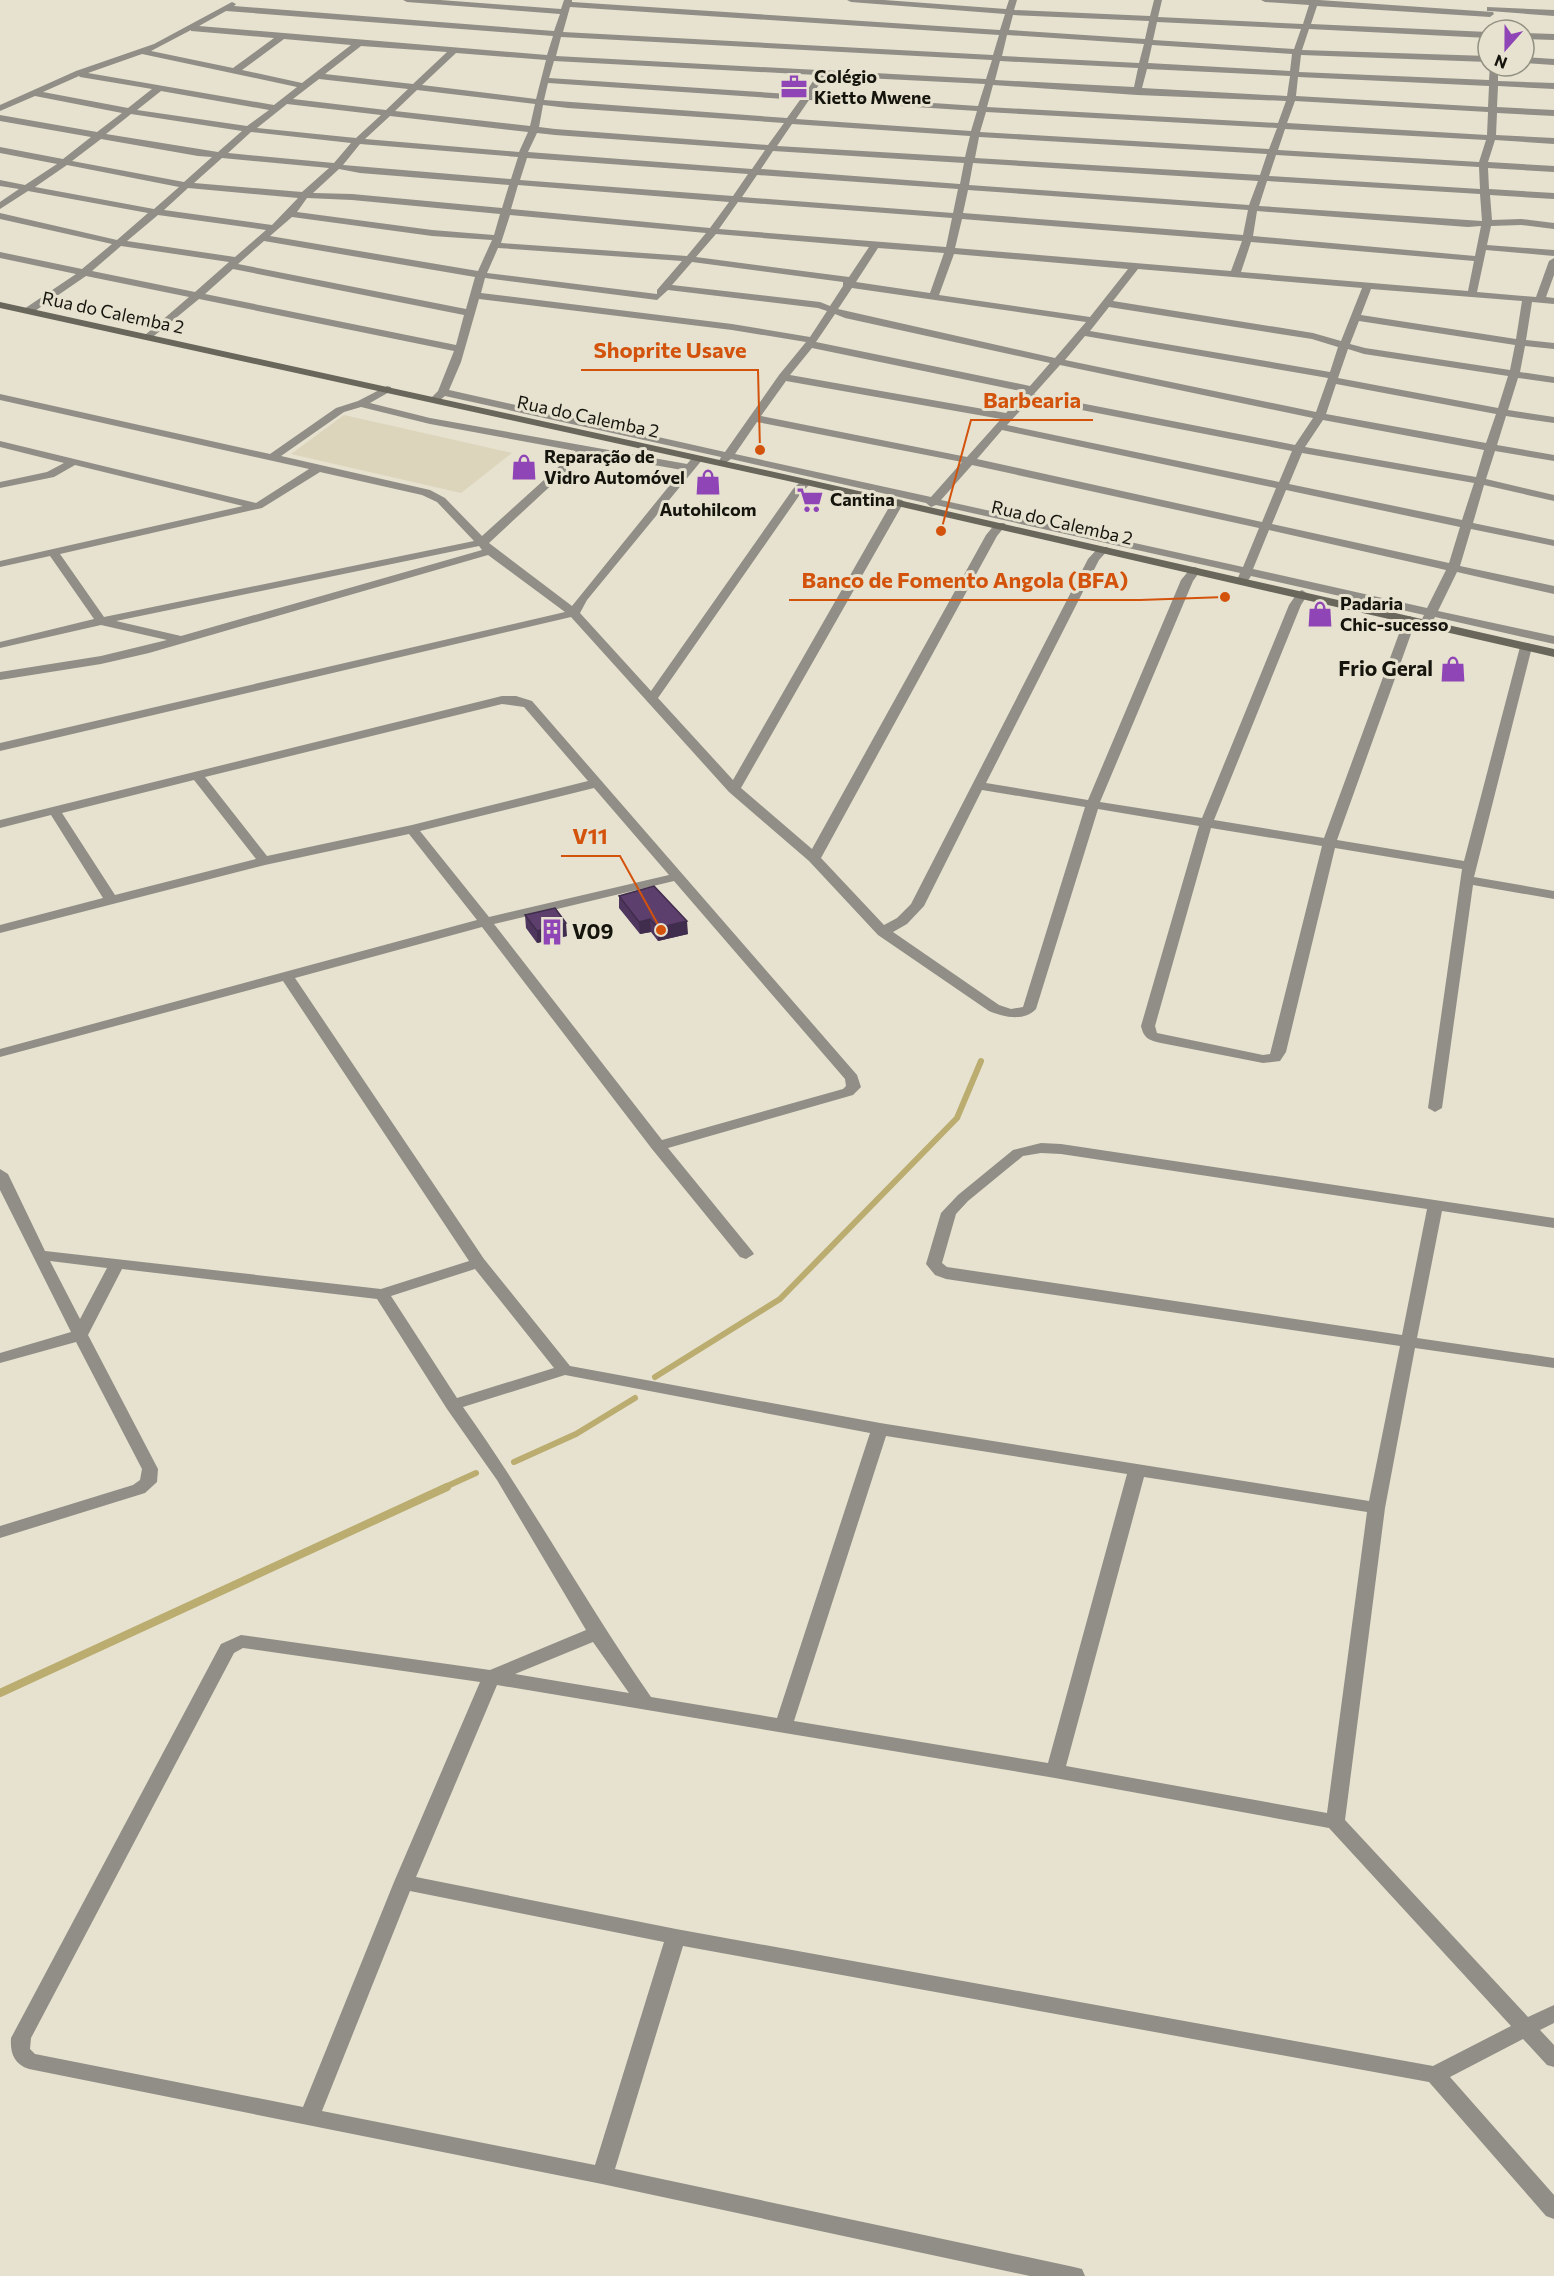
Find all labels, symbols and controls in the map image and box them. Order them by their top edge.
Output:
north arrow [1476,18,1536,78]
text: N [1491,51,1509,73]
place label: Colégio Kietto Mwene [814,65,931,108]
office icon: Colégio Kietto Mwene [779,72,809,102]
street label: Rua do Calemba 2 [40,286,186,338]
callout: Shoprite Usave [581,330,758,370]
text: Shoprite Usave [594,336,746,363]
callout: Barbearia [971,380,1093,420]
text: Barbearia [983,386,1081,413]
street label: Rua do Calemba 2 [515,390,661,442]
place label: Reparação de Vidro Automóvel [544,445,685,488]
shop icon: Reparação de Vidro Automóvel [509,452,539,482]
shop icon: Autohilcom [693,467,723,497]
supermarket icon: Cantina [795,485,825,515]
place label: Cantina [830,488,895,510]
street label: Rua do Calemba 2 [989,495,1135,549]
place label: Autohilcom [660,498,756,520]
callout: Banco de Fomento Angola (BFA) [789,560,1140,600]
text: Banco de Fomento Angola (BFA) [802,566,1128,593]
place label: Padaria Chic-sucesso [1340,592,1449,635]
shop icon: Padaria Chic-sucesso [1305,599,1335,629]
shop icon: Frio Geral [1438,654,1468,684]
place label: Frio Geral [1338,655,1433,680]
callout: V11 [561,816,620,856]
text: V11 [572,822,608,849]
building icon: V09 [537,917,567,947]
place label: V09 [572,918,613,943]

